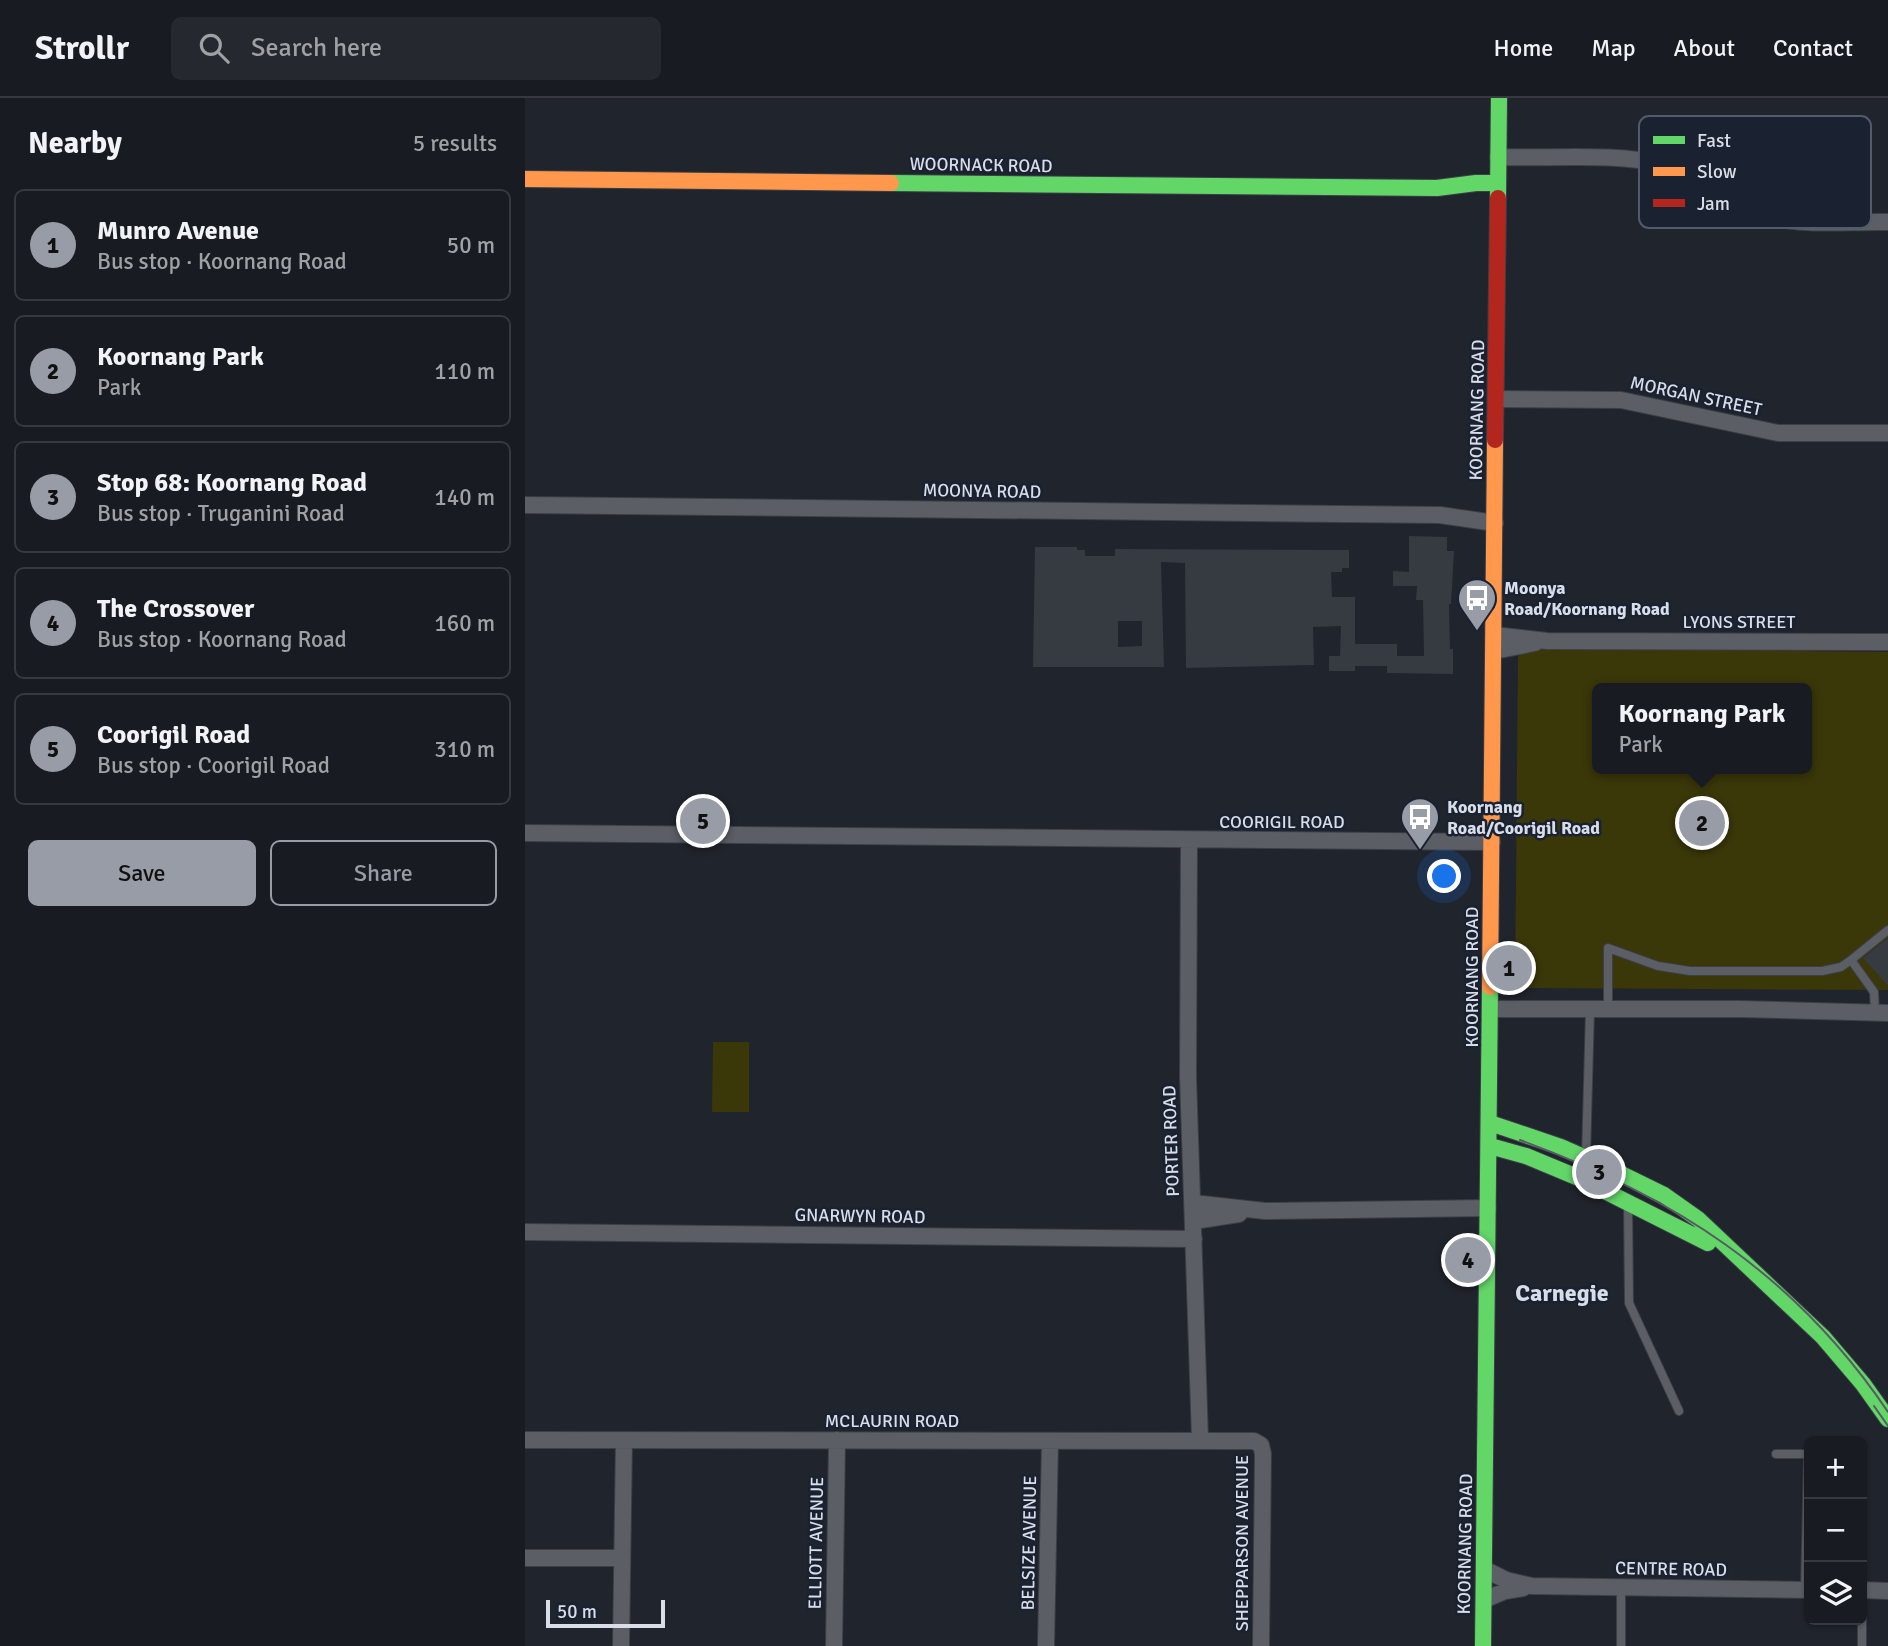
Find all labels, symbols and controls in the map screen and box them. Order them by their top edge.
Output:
search box [171,17,661,80]
text: Strollr [35,28,129,69]
icon: search [195,29,233,67]
text: Search here [251,32,382,64]
text: Home [1493,33,1553,63]
text: Map [1591,33,1636,63]
text: About [1674,33,1735,63]
text: Contact [1773,33,1853,63]
legend [1639,116,1871,228]
text: Nearby [28,125,122,162]
text: 5 results [413,129,497,158]
text: Fast [1697,129,1731,153]
street label: WOORNACK ROAD [909,153,1053,177]
text: Slow [1697,160,1737,184]
text: Jam [1697,192,1730,216]
text: Munro Avenue [97,215,259,247]
text: 1 [47,231,59,260]
text: 50 m [447,231,495,260]
text: Bus stop · Koornang Road [97,247,347,276]
street label: KOORNANG ROAD [1465,339,1489,481]
text: Koornang Park [97,341,264,373]
text: 2 [47,357,59,386]
text: 110 m [434,357,495,386]
street label: MORGAN STREET [1628,371,1764,421]
text: Park [97,373,141,402]
text: Stop 68: Koornang Road [97,467,367,499]
street label: MOONYA ROAD [923,479,1041,503]
text: 3 [47,483,59,512]
text: 140 m [434,483,495,512]
text: Bus stop · Truganini Road [97,499,345,528]
bus stop icon: Moonya Road/Koornang Road [1456,577,1498,632]
place label: Moonya Road/Koornang Road [1504,577,1670,620]
text: The Crossover [97,593,254,625]
text: 4 [47,609,59,638]
text: 160 m [434,609,495,638]
street label: LYONS STREET [1683,611,1796,633]
text: Bus stop · Koornang Road [97,625,347,654]
popup [1592,683,1812,774]
text: Koornang Park [1619,698,1785,730]
text: Coorigil Road [97,719,250,751]
text: Park [1619,730,1663,759]
text: 5 [47,735,59,764]
text: 310 m [434,735,495,764]
text: Bus stop · Coorigil Road [97,751,330,780]
pin: 5 [680,795,726,847]
bus stop icon: Koornang Road/Coorigil Road [1399,796,1441,851]
place label: Koornang Road/Coorigil Road [1447,796,1600,839]
pin: 2 [1679,797,1725,849]
street label: COORIGIL ROAD [1219,811,1345,833]
button: Save [28,840,256,906]
button: Share [270,840,497,906]
your location [1427,859,1461,893]
street label: KOORNANG ROAD [1461,907,1483,1047]
pin: 1 [1486,942,1532,994]
street label: PORTER ROAD [1158,1085,1184,1197]
pin: 3 [1576,1146,1622,1198]
street label: GNARWYN ROAD [794,1204,926,1228]
pin: 4 [1445,1234,1491,1286]
district label: Carnegie [1515,1278,1609,1308]
street label: MCLAURIN ROAD [825,1410,959,1432]
map controls [1804,1436,1867,1625]
button: + [1804,1436,1867,1499]
street label: SHEPPARSON AVENUE [1231,1455,1253,1631]
street label: KOORNANG ROAD [1453,1473,1477,1615]
street label: BELSIZE AVENUE [1017,1475,1041,1611]
street label: ELLIOTT AVENUE [804,1477,828,1609]
button: − [1804,1499,1867,1562]
street label: CENTRE ROAD [1615,1557,1727,1581]
button: layers [1804,1562,1867,1625]
scale bar [546,1597,665,1629]
text: 50 m [557,1600,597,1624]

